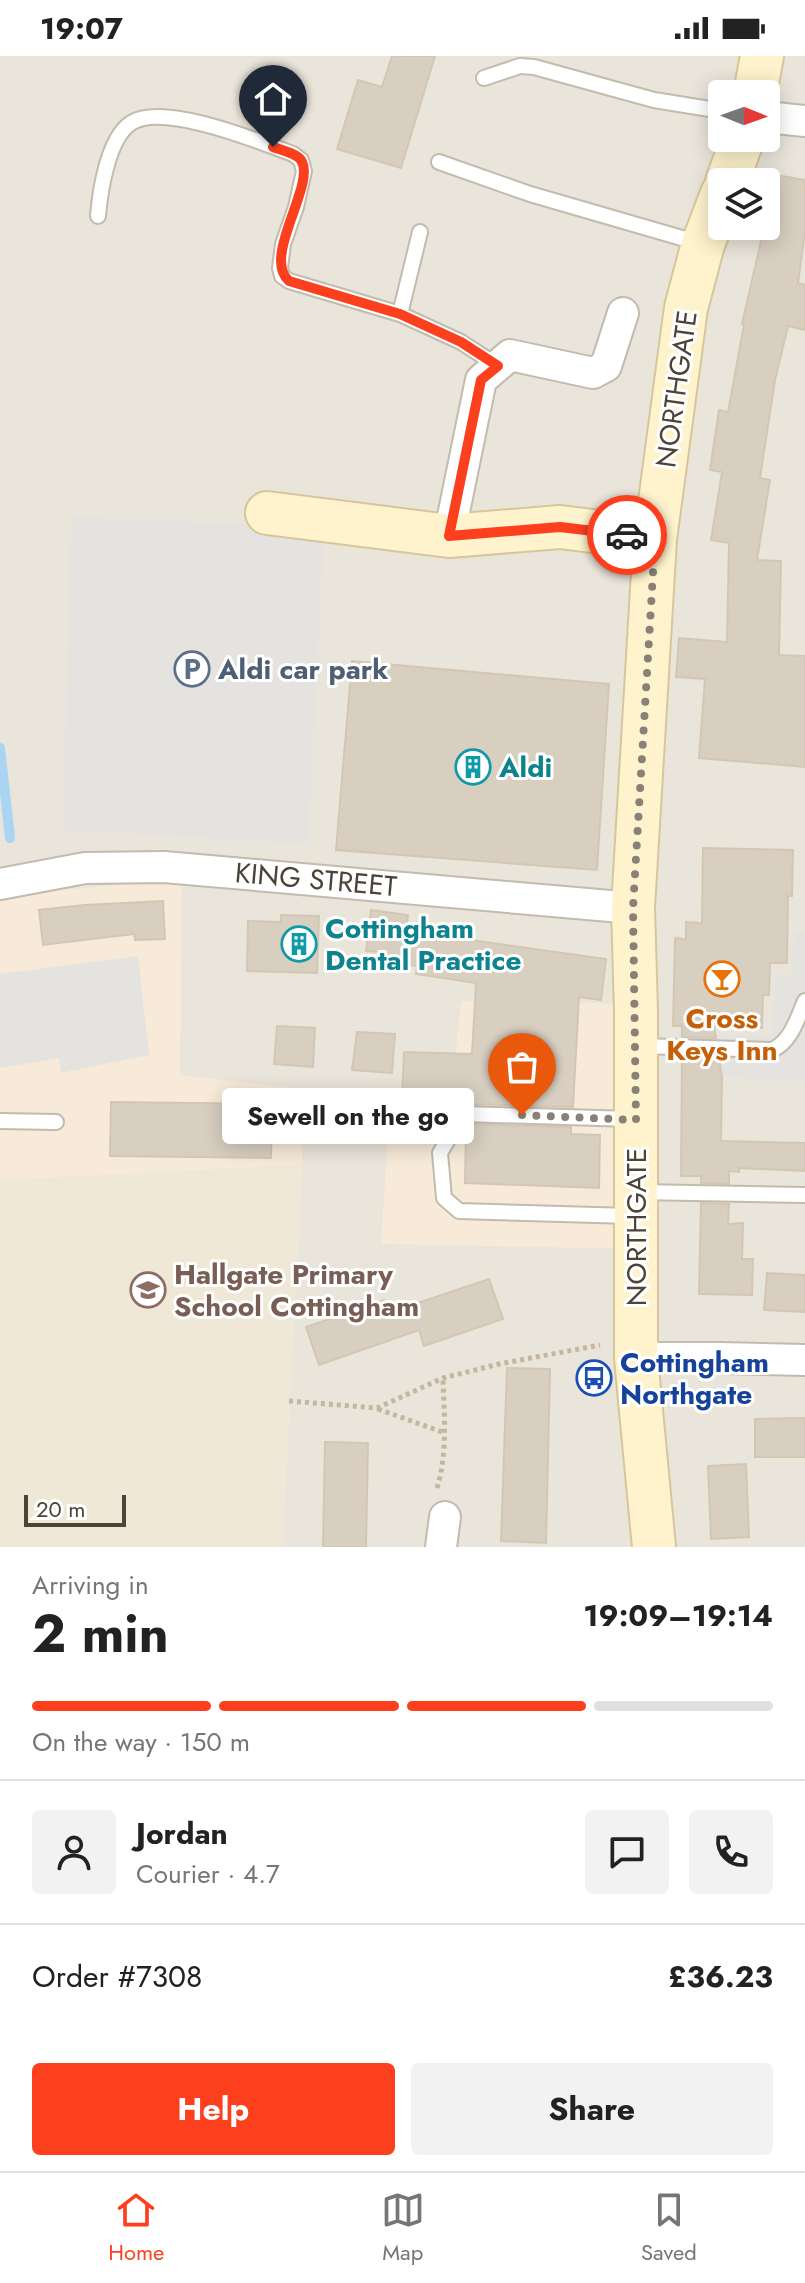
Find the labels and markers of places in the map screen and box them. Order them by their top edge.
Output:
pin [239,65,307,147]
place label: Aldi car park [217,649,388,690]
parking icon: Aldi car park [173,650,211,688]
place label: Aldi [498,747,552,788]
building icon: Aldi [454,748,492,786]
place label: Cottingham Dental Practice [325,908,521,981]
building icon: Cottingham Dental Practice [280,925,318,963]
bar icon: Cross Keys Inn [703,960,741,998]
place label: Cross Keys Inn [666,998,778,1071]
pin [488,1033,556,1115]
callout: Sewell on the go [222,1087,474,1143]
place label: Hallgate Primary School Cottingham [174,1254,419,1327]
school or university icon: Hallgate Primary School Cottingham [129,1271,167,1309]
place label: Cottingham Northgate [620,1342,769,1415]
bus stop icon: Cottingham Northgate [575,1359,613,1397]

